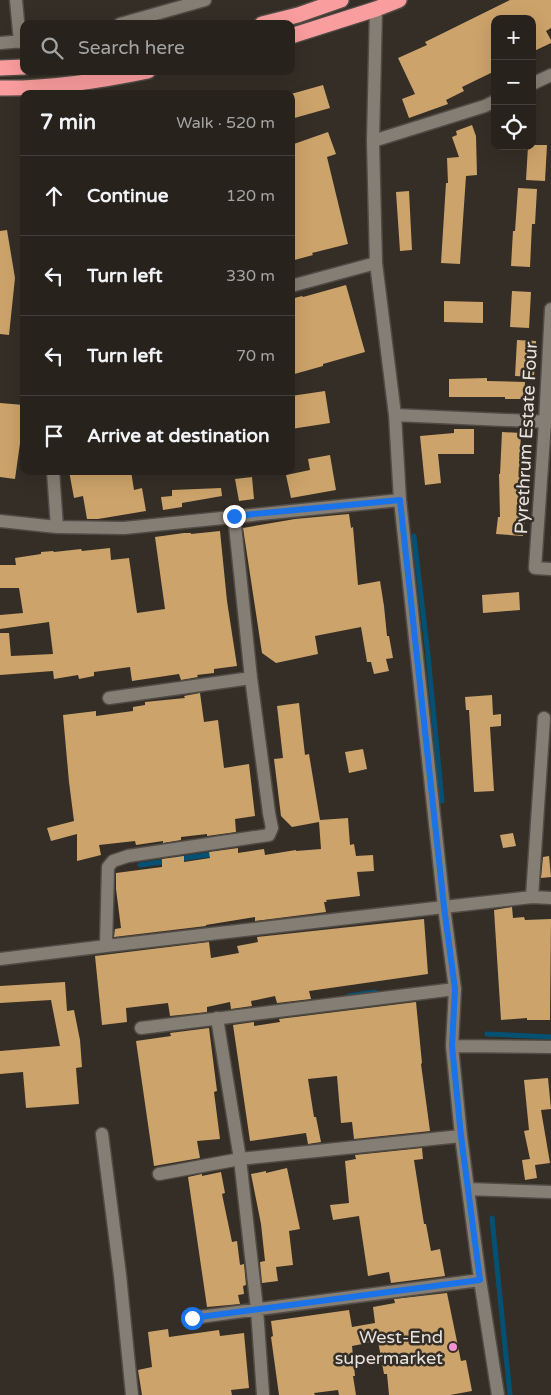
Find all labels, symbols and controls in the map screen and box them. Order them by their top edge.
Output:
map controls [491,15,536,150]
button: + [491,15,536,60]
search box [20,20,295,75]
icon: search [38,34,66,62]
text: Search here [78,37,185,59]
button: − [491,60,536,105]
button: locate [491,105,536,150]
text: 7 min [40,110,96,135]
text: Walk · 520 m [176,113,275,133]
icon: ahead [40,182,68,210]
text: Continue [87,185,169,207]
text: 120 m [226,186,275,206]
icon: left [40,262,68,290]
text: Turn left [87,265,163,287]
text: 330 m [226,266,275,286]
street label: Pyrethrum Estate Four [510,341,542,535]
icon: left [40,342,68,370]
text: Turn left [87,345,163,367]
text: 70 m [236,346,275,366]
icon: arrive [40,422,68,450]
text: Arrive at destination [87,425,270,447]
route end [223,505,246,528]
route start [181,1307,204,1330]
place label: West-End supermarket [335,1326,443,1369]
marker: West-End supermarket [447,1341,459,1353]

